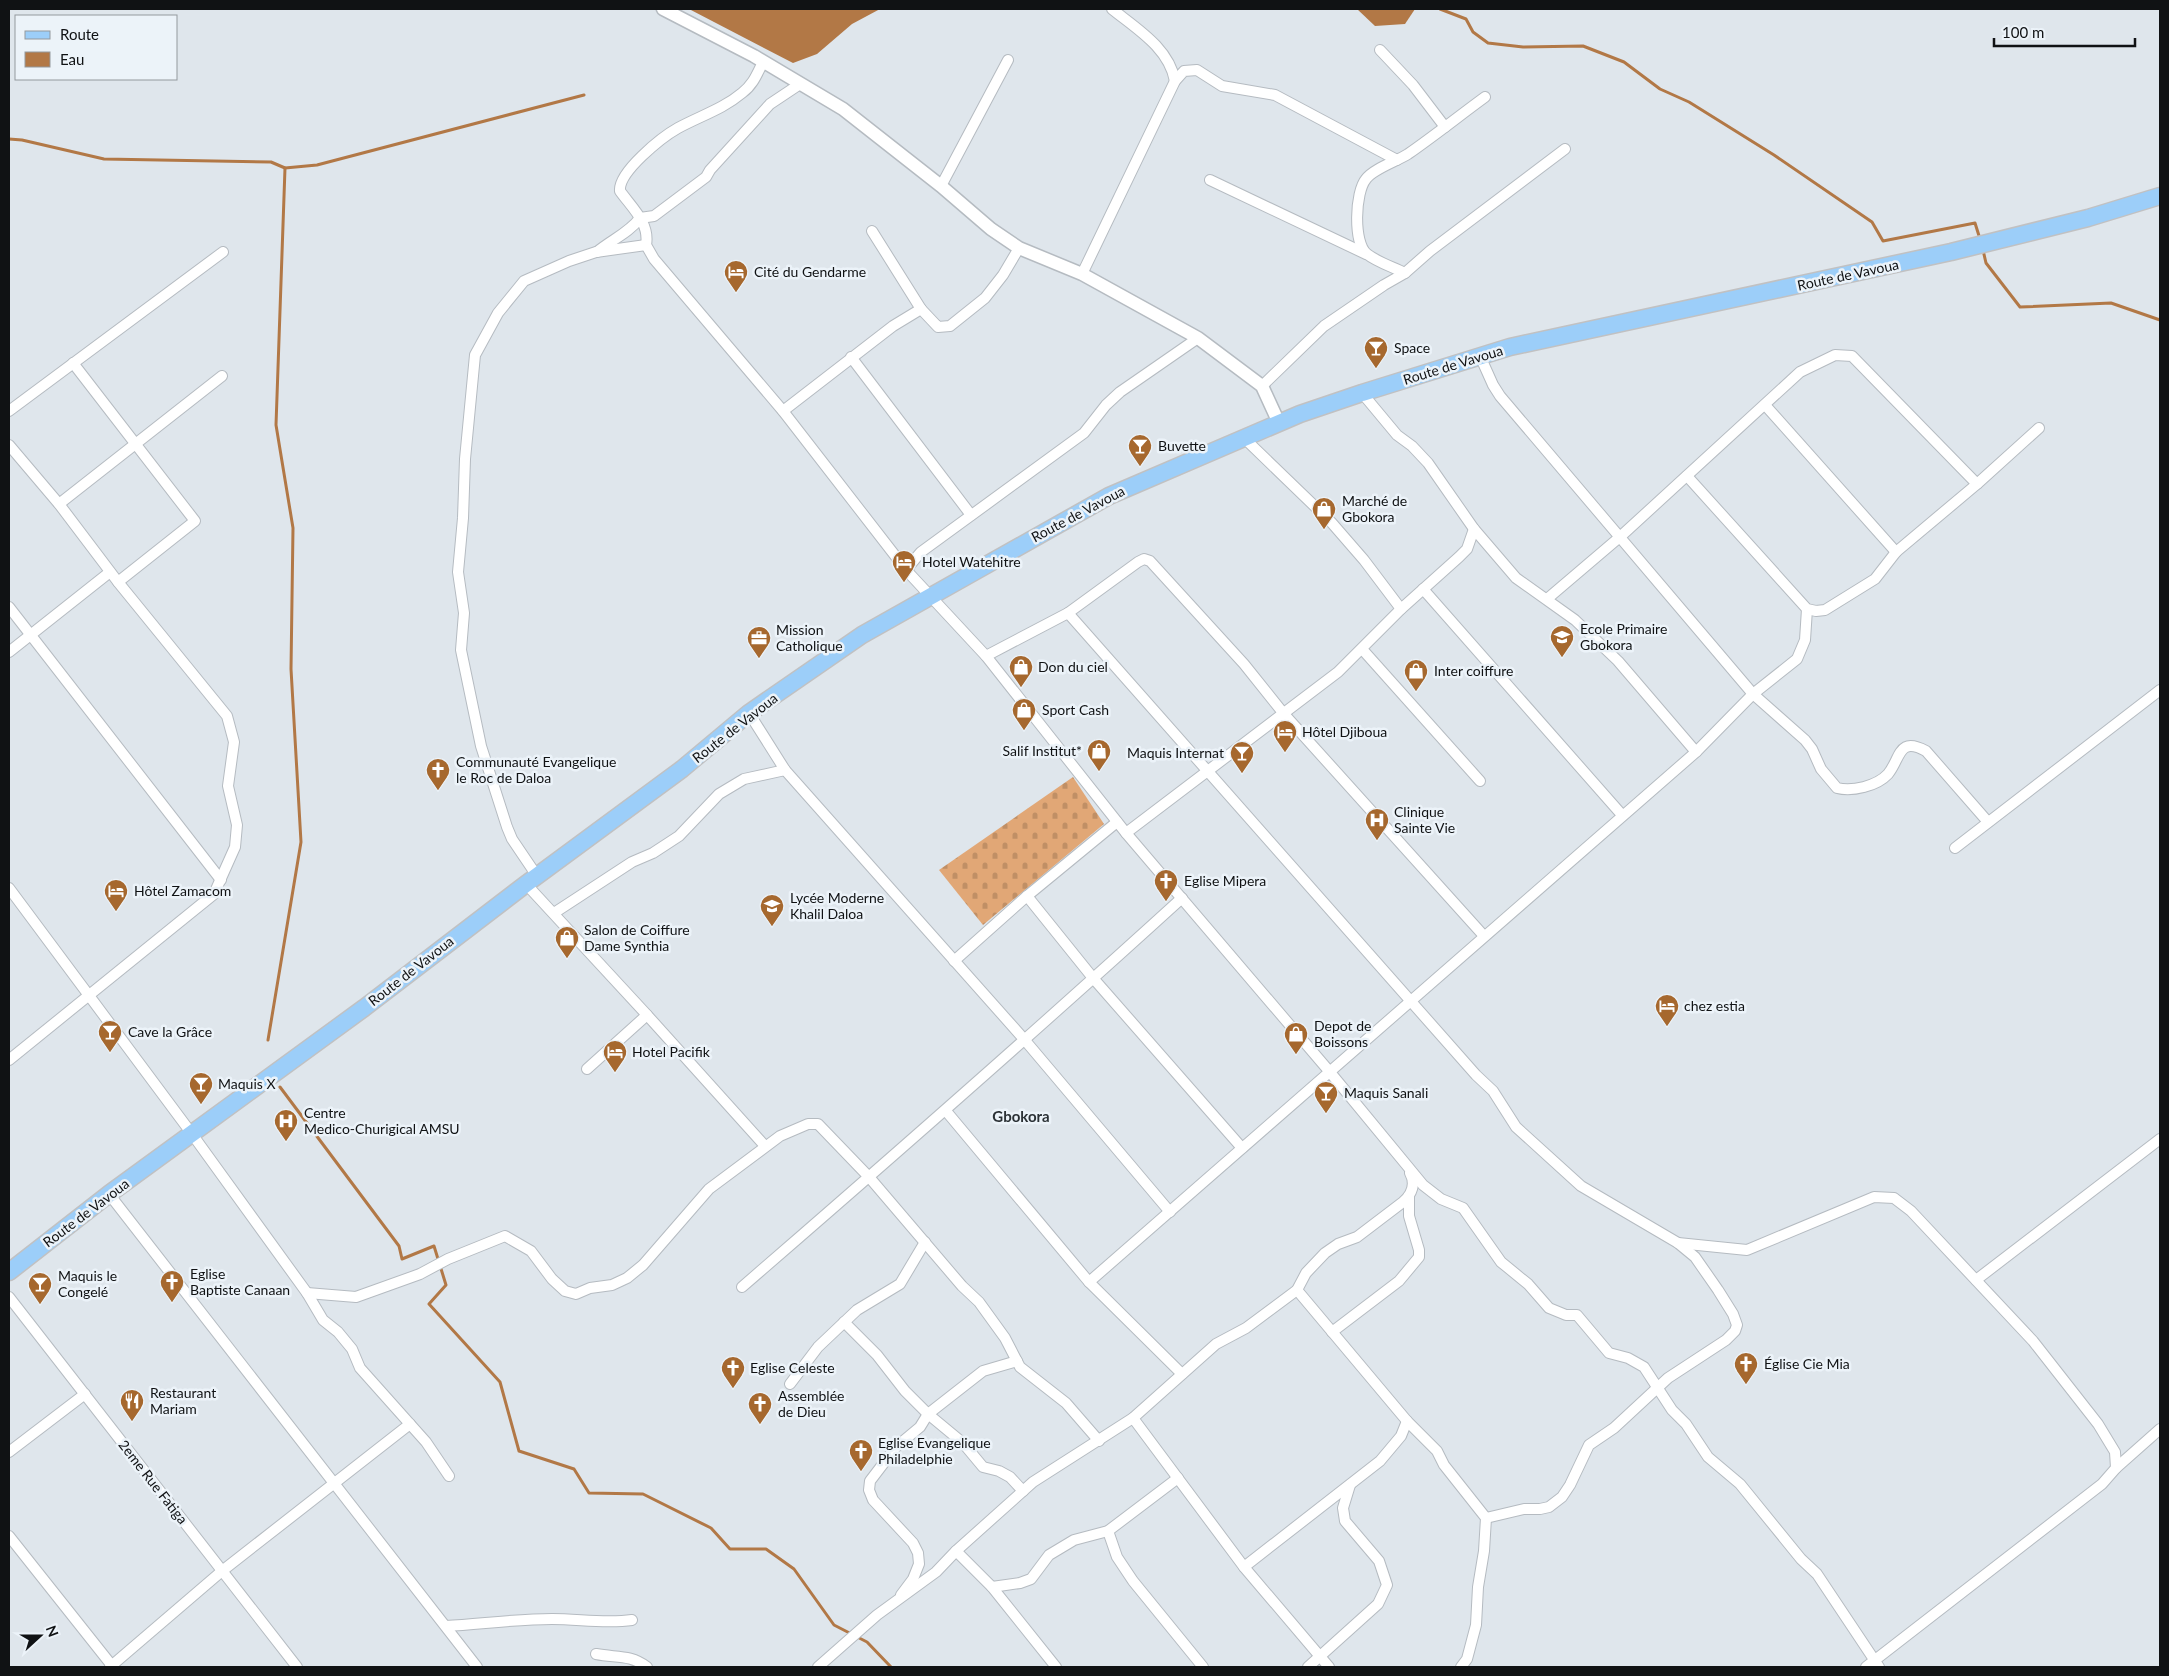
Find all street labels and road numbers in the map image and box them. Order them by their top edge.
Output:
street label: Route de Vavoua [1796,255,1900,294]
street label: Route de Vavoua [1401,341,1505,388]
street label: Route de Vavoua [1028,482,1127,545]
street label: Route de Vavoua [689,689,781,766]
street label: Route de Vavoua [365,932,457,1009]
street label: Route de Vavoua [39,1175,132,1250]
street label: 2eme Rue Fatiga [115,1436,191,1527]

